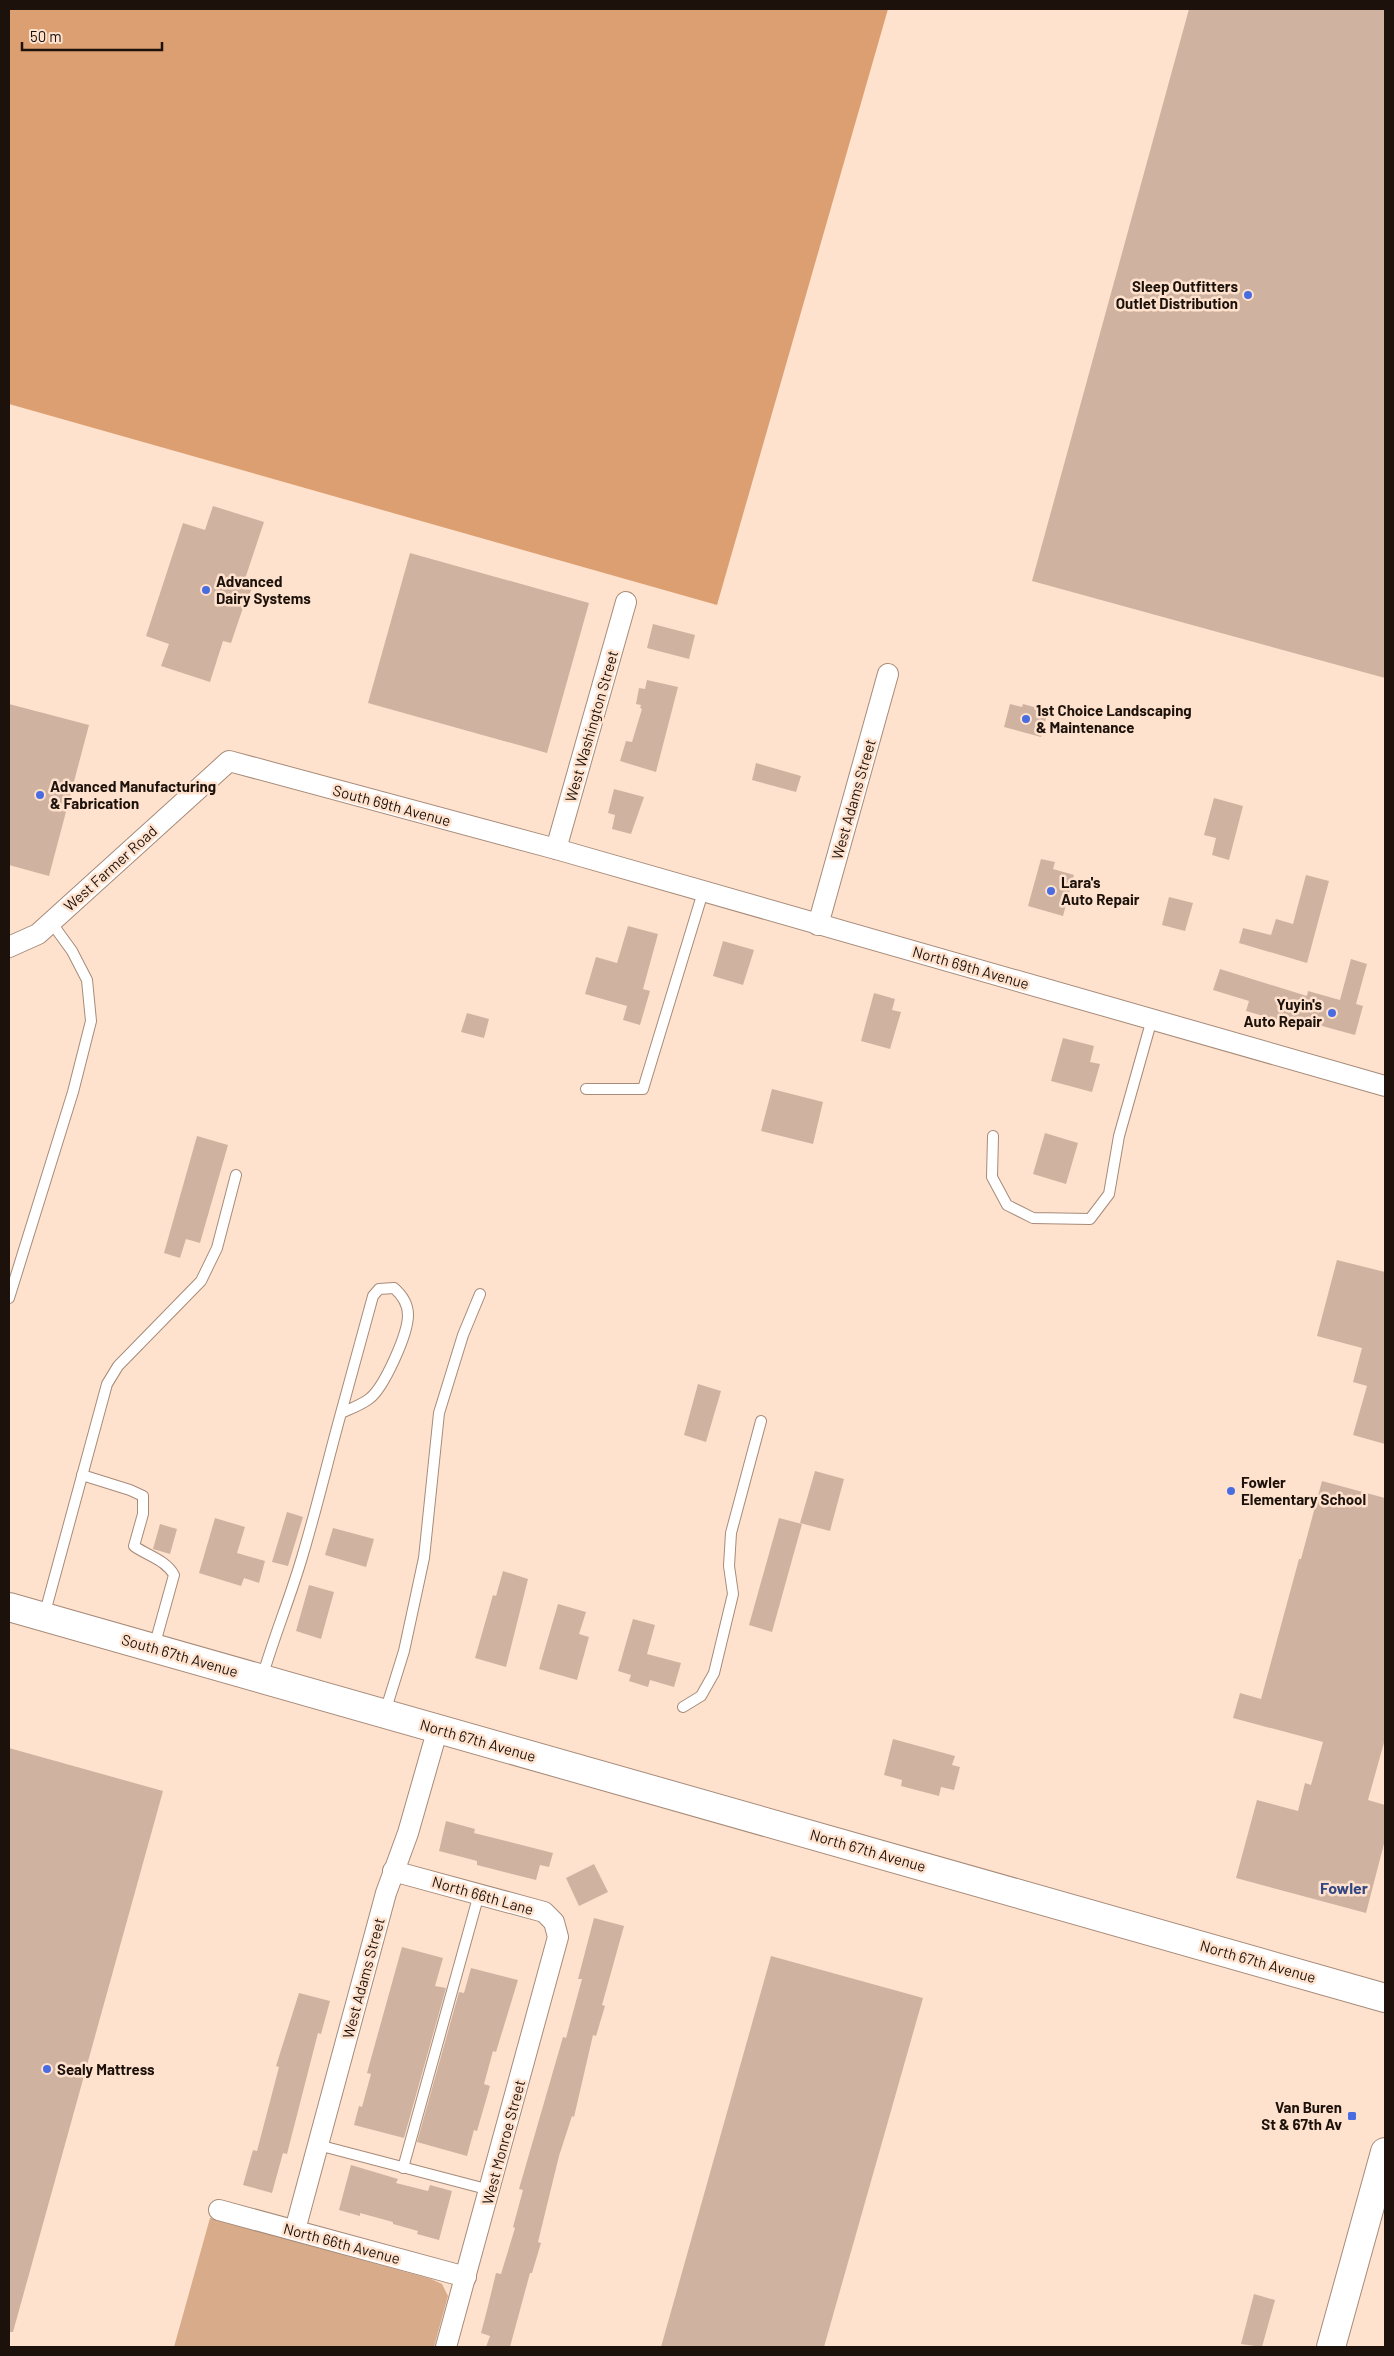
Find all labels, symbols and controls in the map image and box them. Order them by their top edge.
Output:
scale bar [22,20,162,52]
text: 50 m [30,27,62,45]
place label: Sleep Outfitters Outlet Distribution [1116,277,1238,312]
marker: Sleep Outfitters Outlet Distribution [1242,289,1254,301]
place label: Advanced Dairy Systems [216,572,311,607]
marker: Advanced Dairy Systems [200,584,212,596]
street label: West Washington Street [561,648,621,804]
place label: 1st Choice Landscaping & Maintenance [1036,701,1192,736]
marker: 1st Choice Landscaping & Maintenance [1020,713,1032,725]
street label: West Adams Street [827,737,879,861]
place label: Advanced Manufacturing & Fabrication [50,777,216,812]
street label: South 69th Avenue [331,781,453,829]
marker: Advanced Manufacturing & Fabrication [34,789,46,801]
street label: West Farmer Road [60,821,160,915]
place label: Lara's Auto Repair [1061,873,1140,908]
marker: Lara's Auto Repair [1045,885,1057,897]
street label: North 69th Avenue [911,942,1031,992]
place label: Yuyin's Auto Repair [1244,995,1322,1030]
marker: Yuyin's Auto Repair [1326,1007,1338,1019]
place label: Fowler Elementary School [1241,1473,1366,1508]
marker: Fowler Elementary School [1225,1485,1237,1497]
street label: South 67th Avenue [120,1630,240,1680]
street label: North 67th Avenue [418,1715,538,1765]
street label: North 67th Avenue [808,1825,928,1875]
street label: North 66th Lane [430,1872,536,1918]
district label: Fowler [1320,1878,1368,1897]
street label: West Adams Street [338,1916,388,2040]
street label: North 67th Avenue [1198,1936,1318,1986]
place label: Sealy Mattress [57,2060,155,2078]
marker: Sealy Mattress [41,2063,53,2075]
street label: West Monroe Street [478,2078,528,2206]
place label: Van Buren St & 67th Av [1261,2098,1342,2133]
marker: Van Buren St & 67th Av [1346,2110,1358,2122]
street label: North 66th Avenue [282,2219,402,2267]

